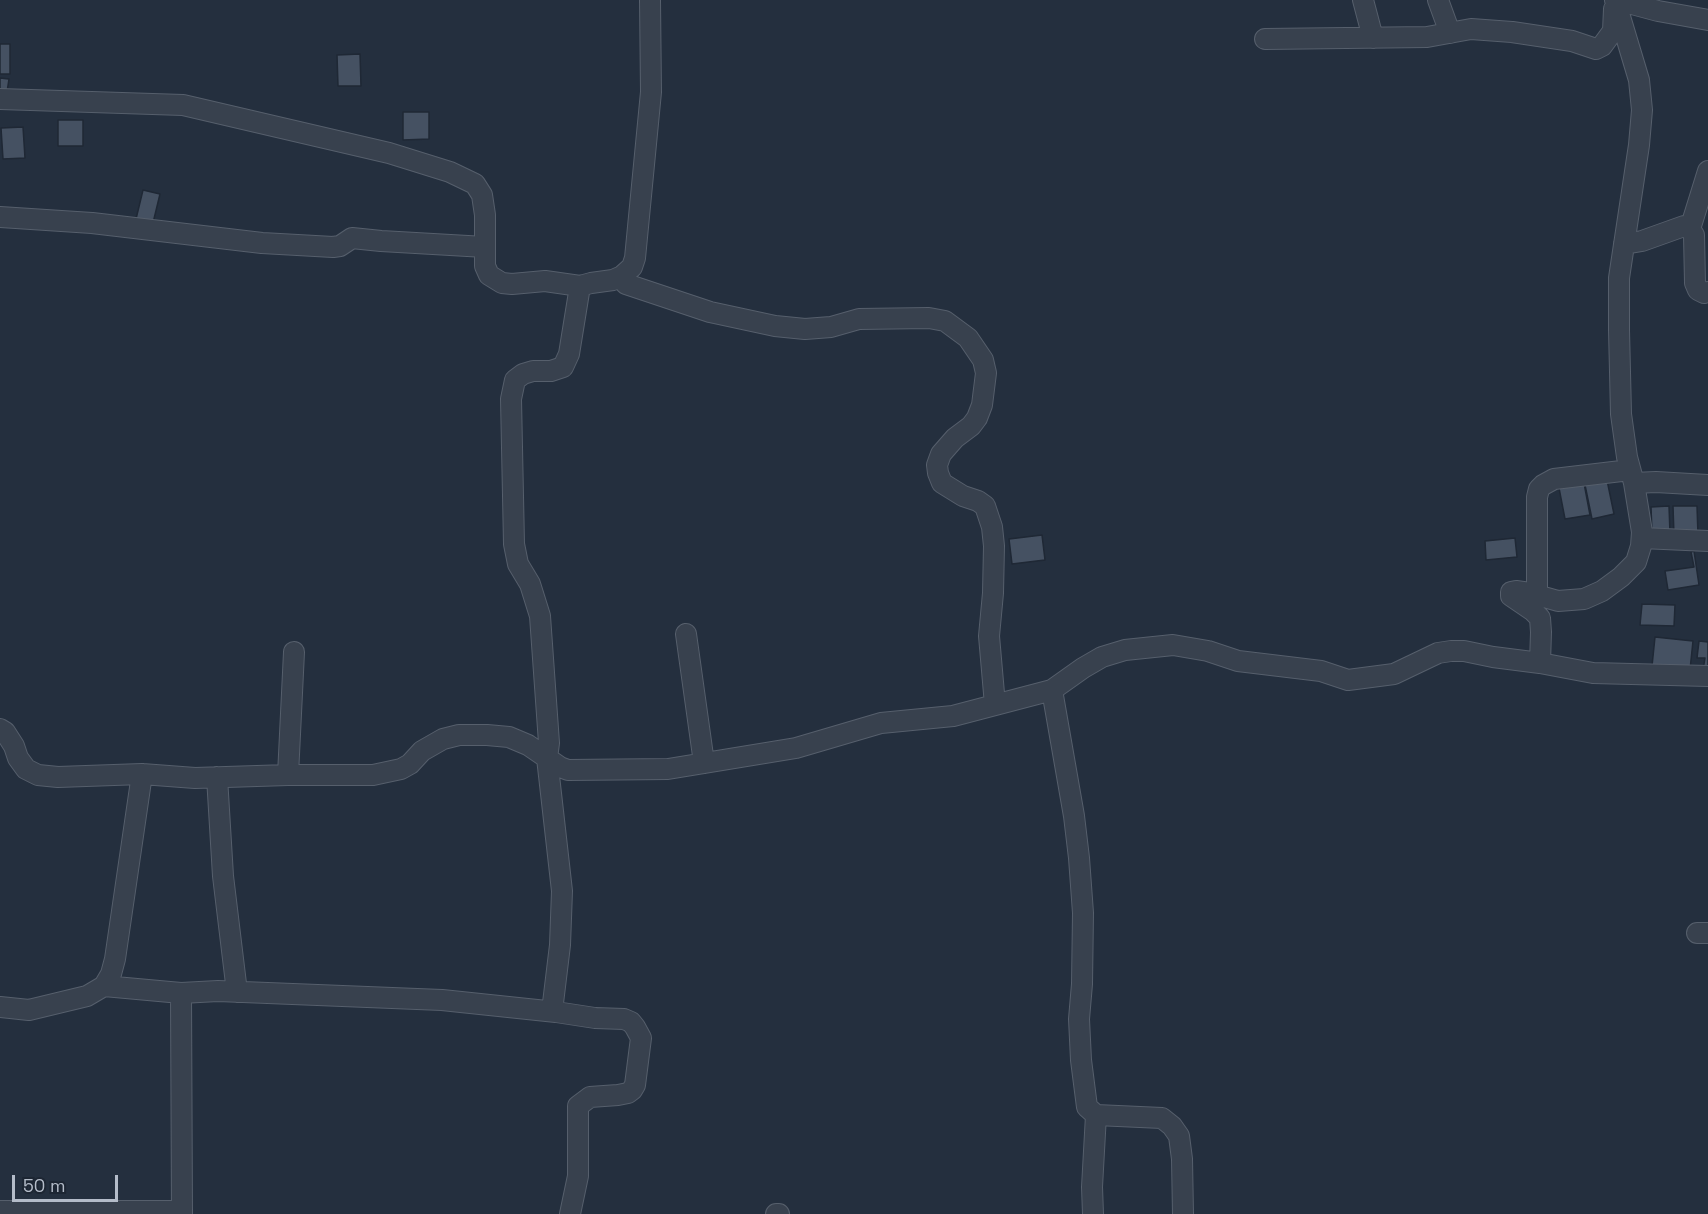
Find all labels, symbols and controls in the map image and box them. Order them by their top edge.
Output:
scale bar [15,1163,122,1201]
text: 50 m [23,1174,65,1197]

